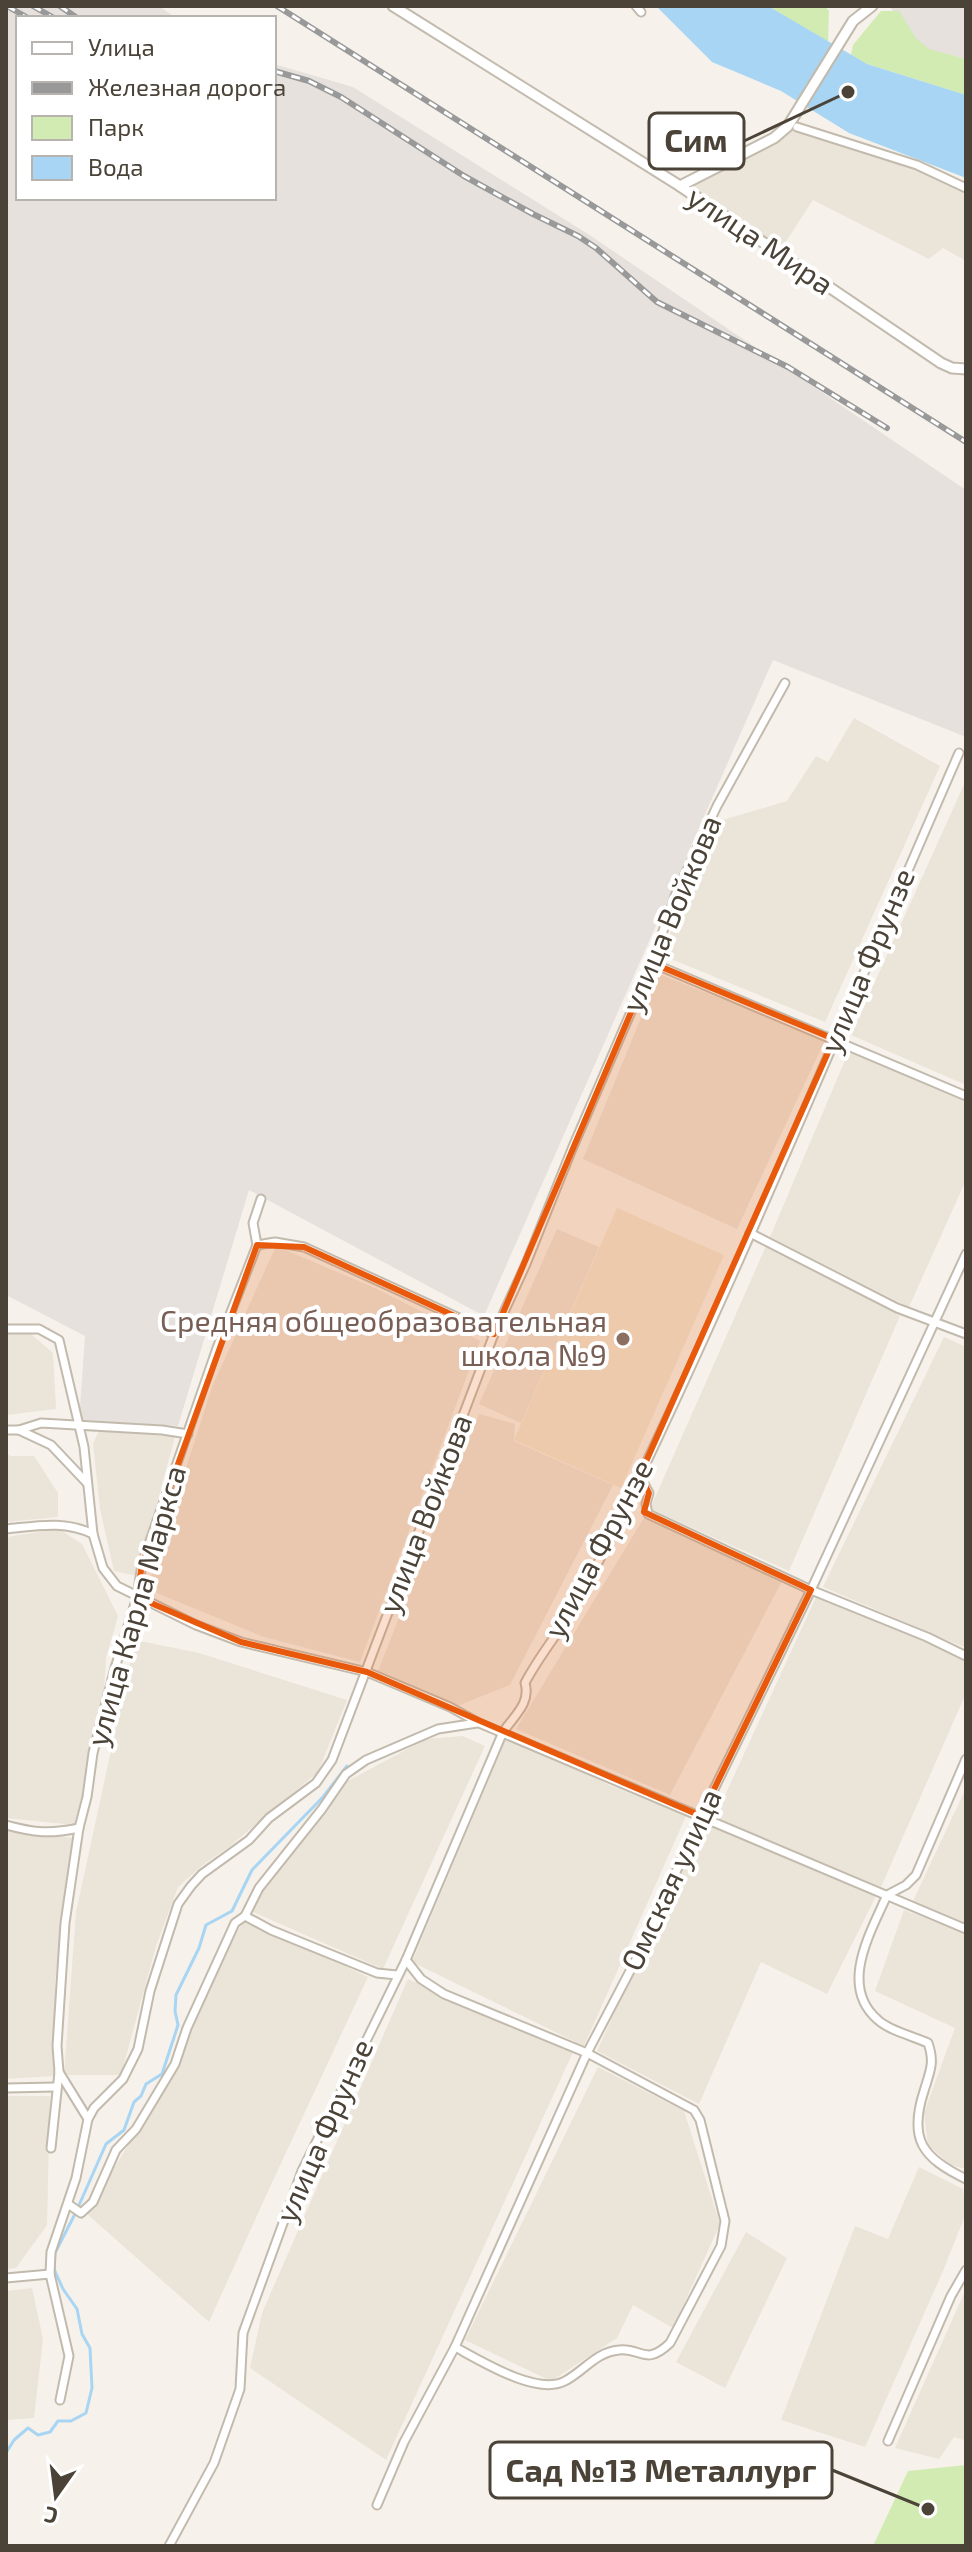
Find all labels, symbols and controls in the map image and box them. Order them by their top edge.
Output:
legend [16,16,276,200]
text: Улица [88,32,155,61]
text: Железная дорога [88,72,286,101]
text: Парк [88,112,144,141]
callout: Сим [649,113,744,169]
text: Сим [664,120,728,158]
text: Вода [88,152,144,181]
street label: улица Мира [681,177,841,302]
street label: улица Войкова [613,809,729,1017]
street label: улица Фрунзе [811,863,922,1058]
place label: Средняя общеобразовательная школа №9 [160,1302,607,1372]
marker: Средняя общеобразовательная школа №9 [614,1330,632,1348]
street label: улица Войкова [370,1409,480,1618]
street label: улица Фрунзе [535,1453,660,1644]
street label: улица Карла Маркса [78,1461,193,1750]
street label: Омская улица [612,1782,729,1976]
street label: улица Фрунзе [267,2033,381,2228]
callout: Сад №13 Металлург [490,2442,832,2498]
text: Сад №13 Металлург [506,2450,816,2489]
north arrow [16,2456,96,2536]
text: С [41,2502,60,2531]

